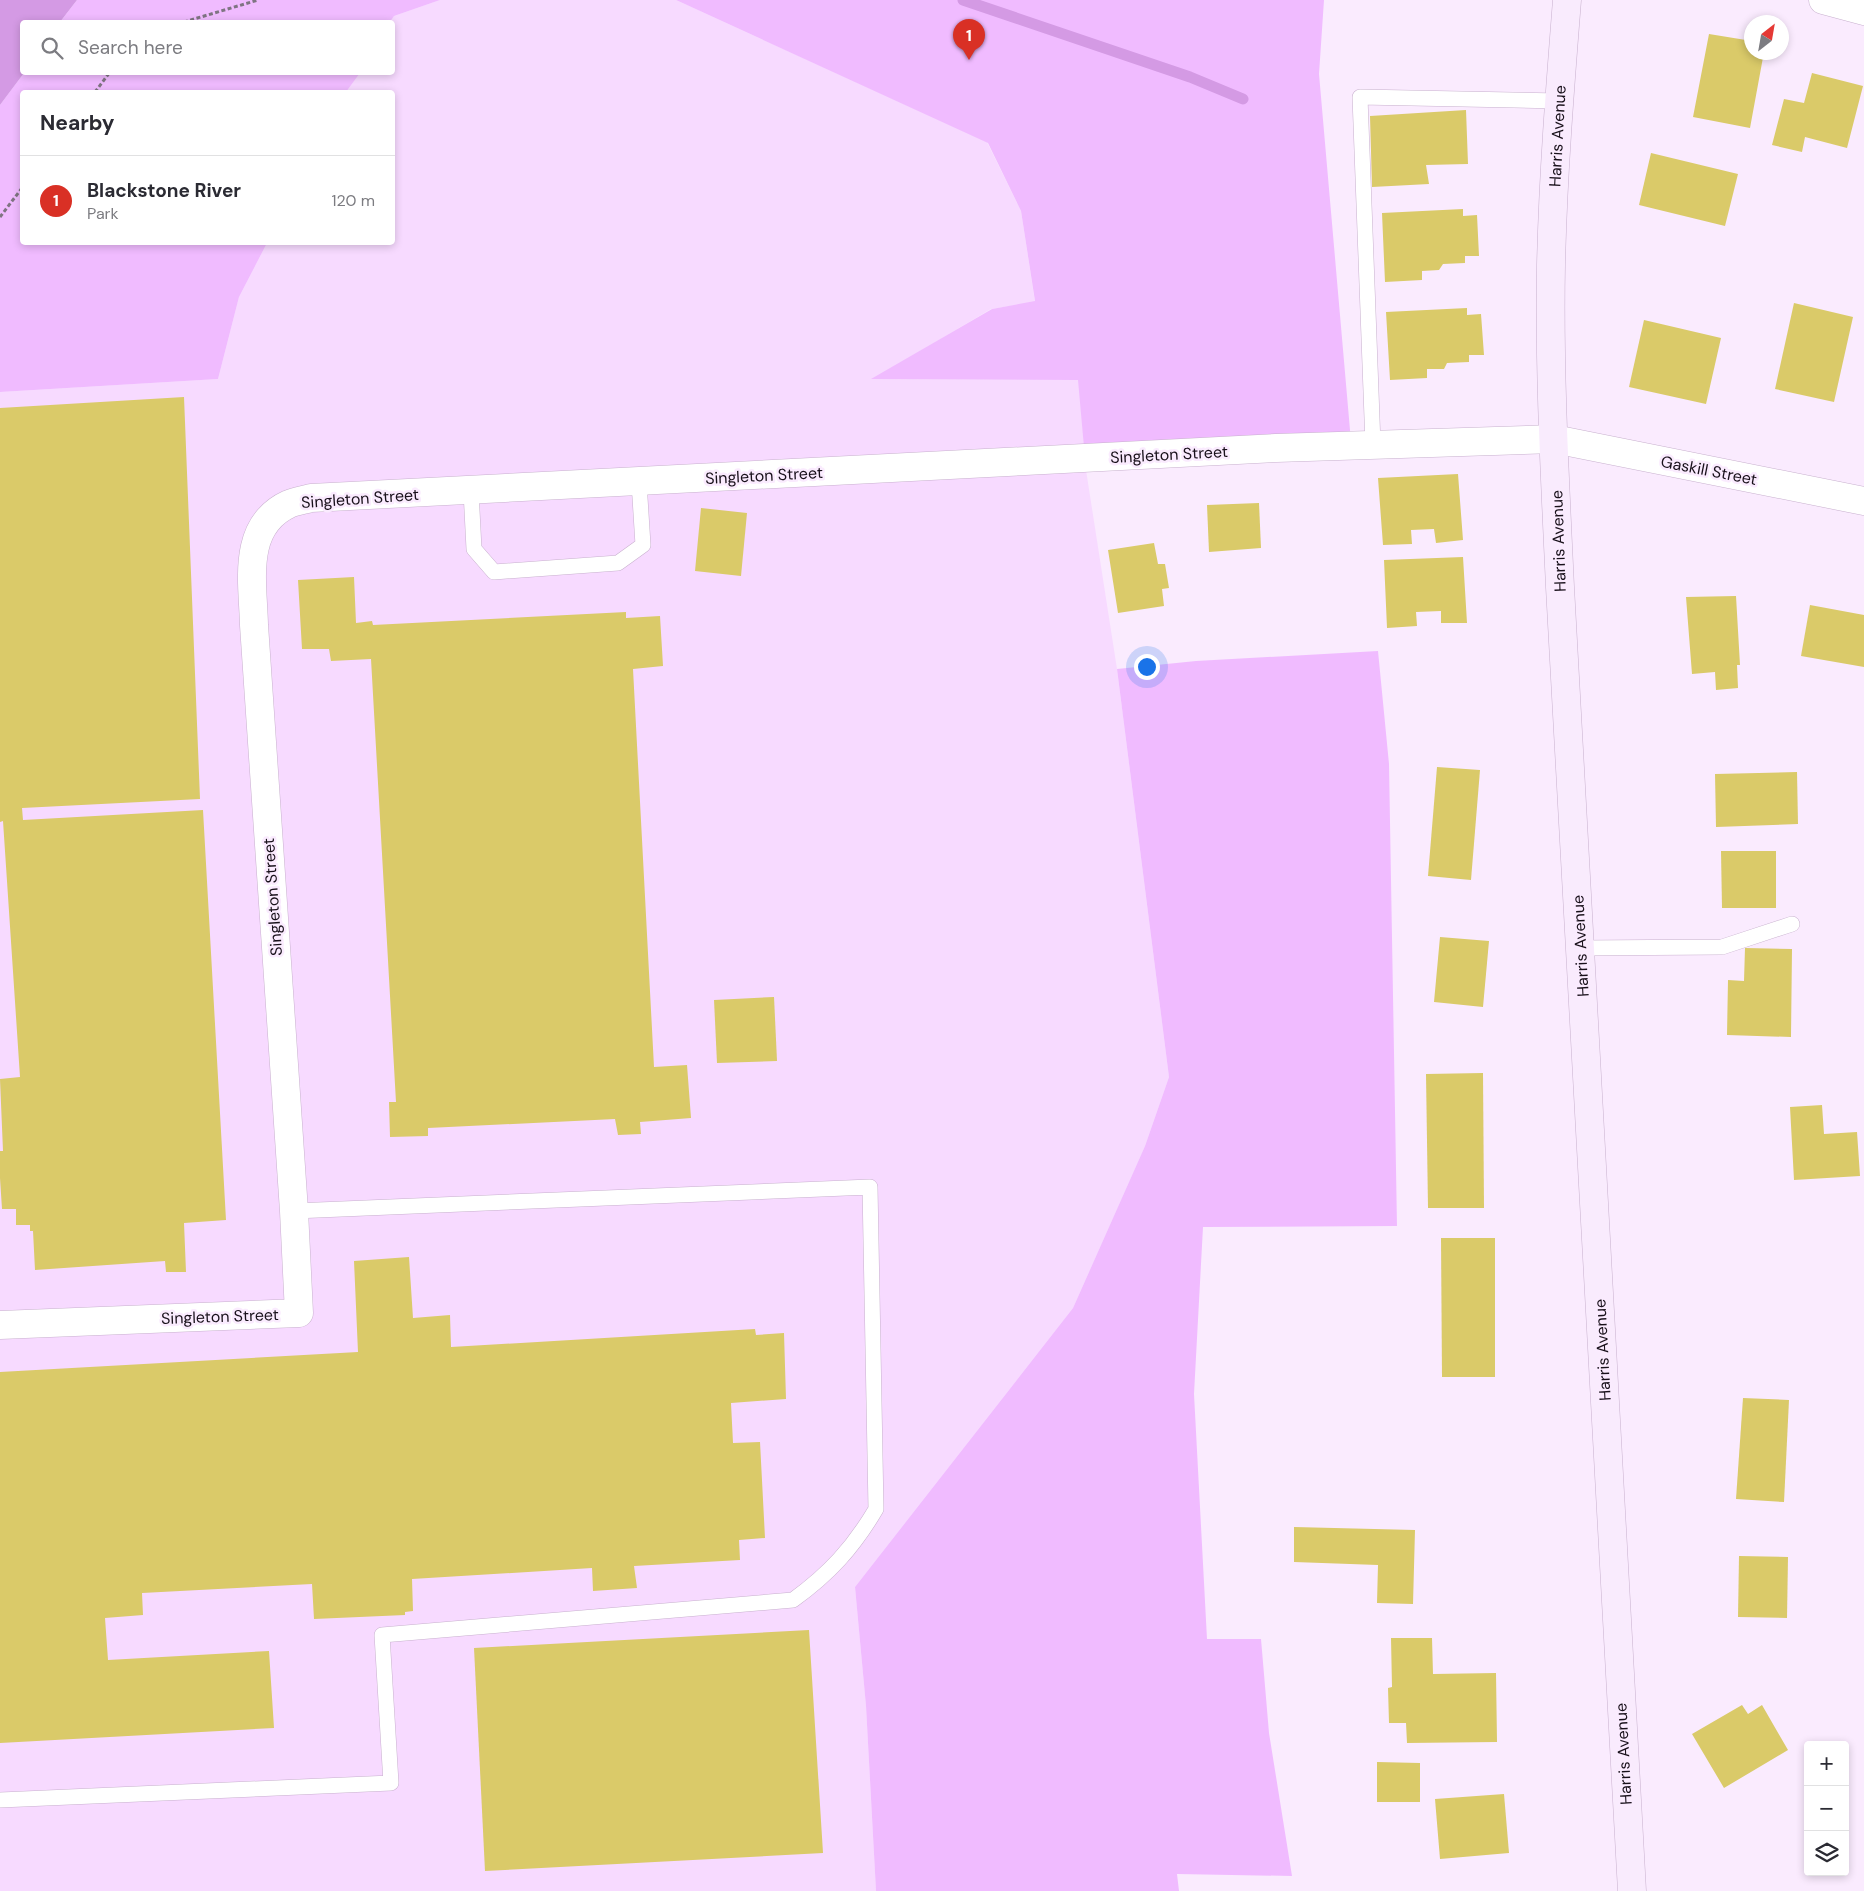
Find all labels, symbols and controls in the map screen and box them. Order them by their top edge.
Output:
north arrow [1744,15,1789,60]
pin: 1 [953,19,985,60]
search box [20,20,395,75]
icon: search [38,34,66,62]
text: Search here [78,35,183,60]
street label: Harris Avenue [1544,85,1571,187]
text: Nearby [40,109,114,137]
text: Blackstone River [87,178,241,203]
text: 1 [53,190,59,211]
text: 120 m [331,190,375,211]
text: Park [87,203,119,224]
street label: Singleton Street [1110,441,1228,468]
street label: Gaskill Street [1659,451,1759,490]
street label: Singleton Street [705,462,823,489]
street label: Singleton Street [300,484,420,513]
street label: Harris Avenue [1546,490,1571,592]
your location [1134,654,1160,680]
street label: Singleton Street [258,837,287,957]
street label: Harris Avenue [1567,895,1594,997]
street label: Harris Avenue [1589,1299,1616,1401]
street label: Singleton Street [161,1304,279,1329]
street label: Harris Avenue [1610,1703,1637,1805]
map controls [1804,1741,1849,1876]
button: + [1804,1741,1849,1786]
button: − [1804,1786,1849,1831]
button: layers [1804,1831,1849,1876]

